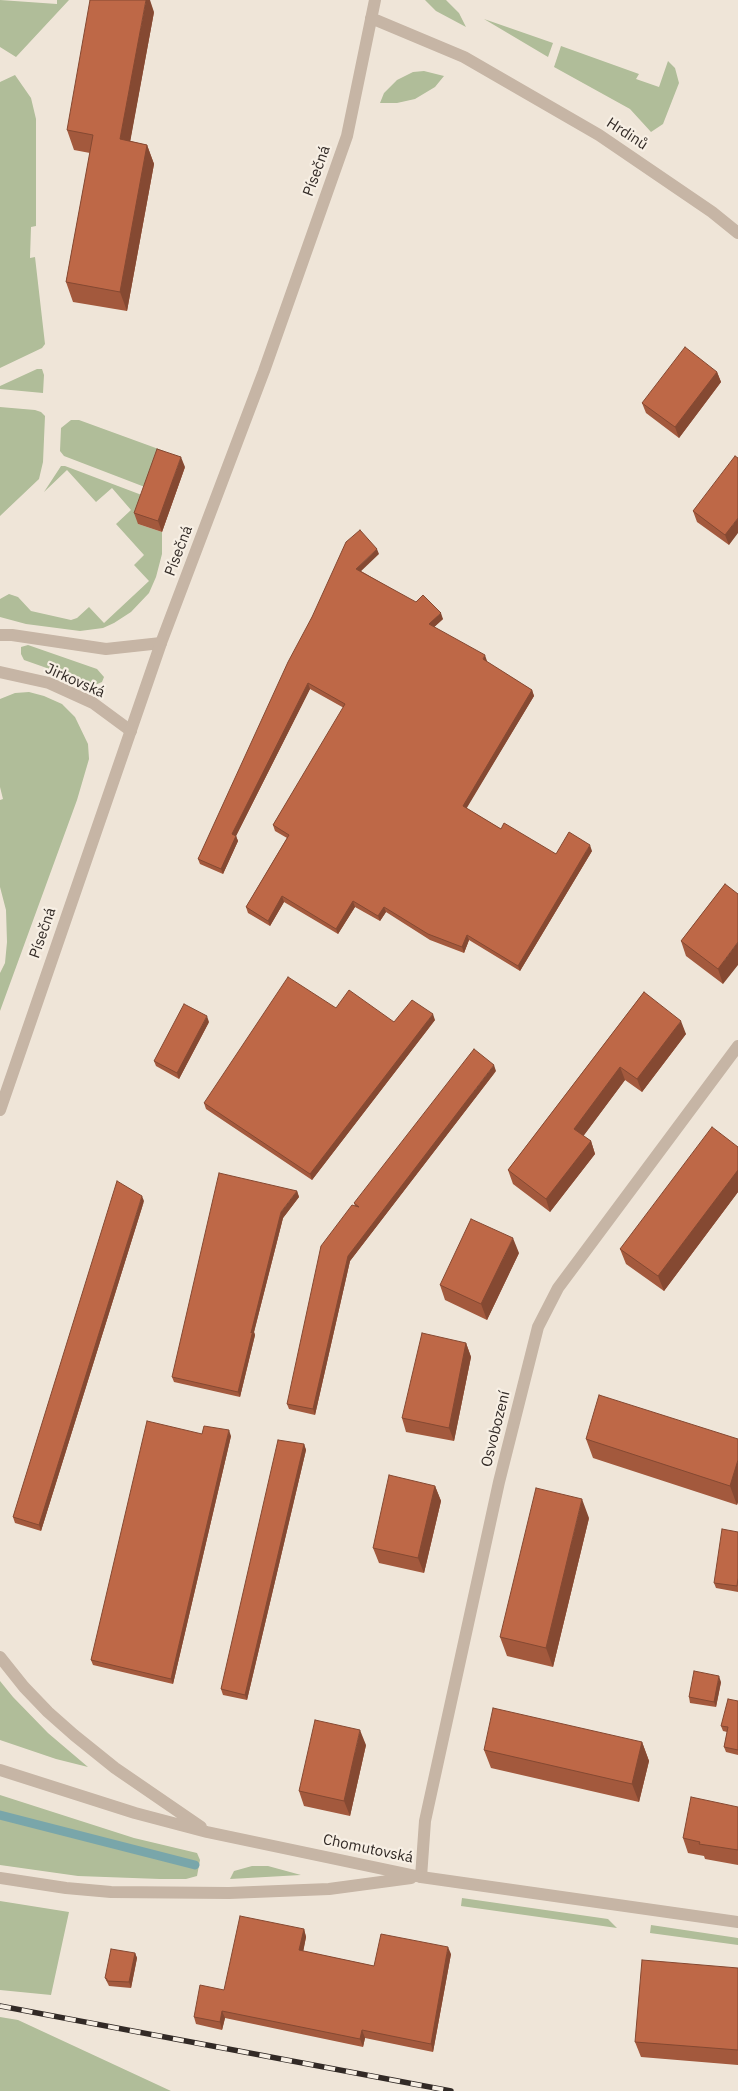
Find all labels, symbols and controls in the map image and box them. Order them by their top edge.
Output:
street label: Hrdinů [603,114,651,154]
street label: Písečná [300,143,334,199]
street label: Písečná [161,523,197,579]
street label: Jirkovská [42,660,108,702]
street label: Písečná [26,905,60,961]
street label: Osvobození [478,1389,514,1469]
street label: Chomutovská [321,1831,415,1867]

